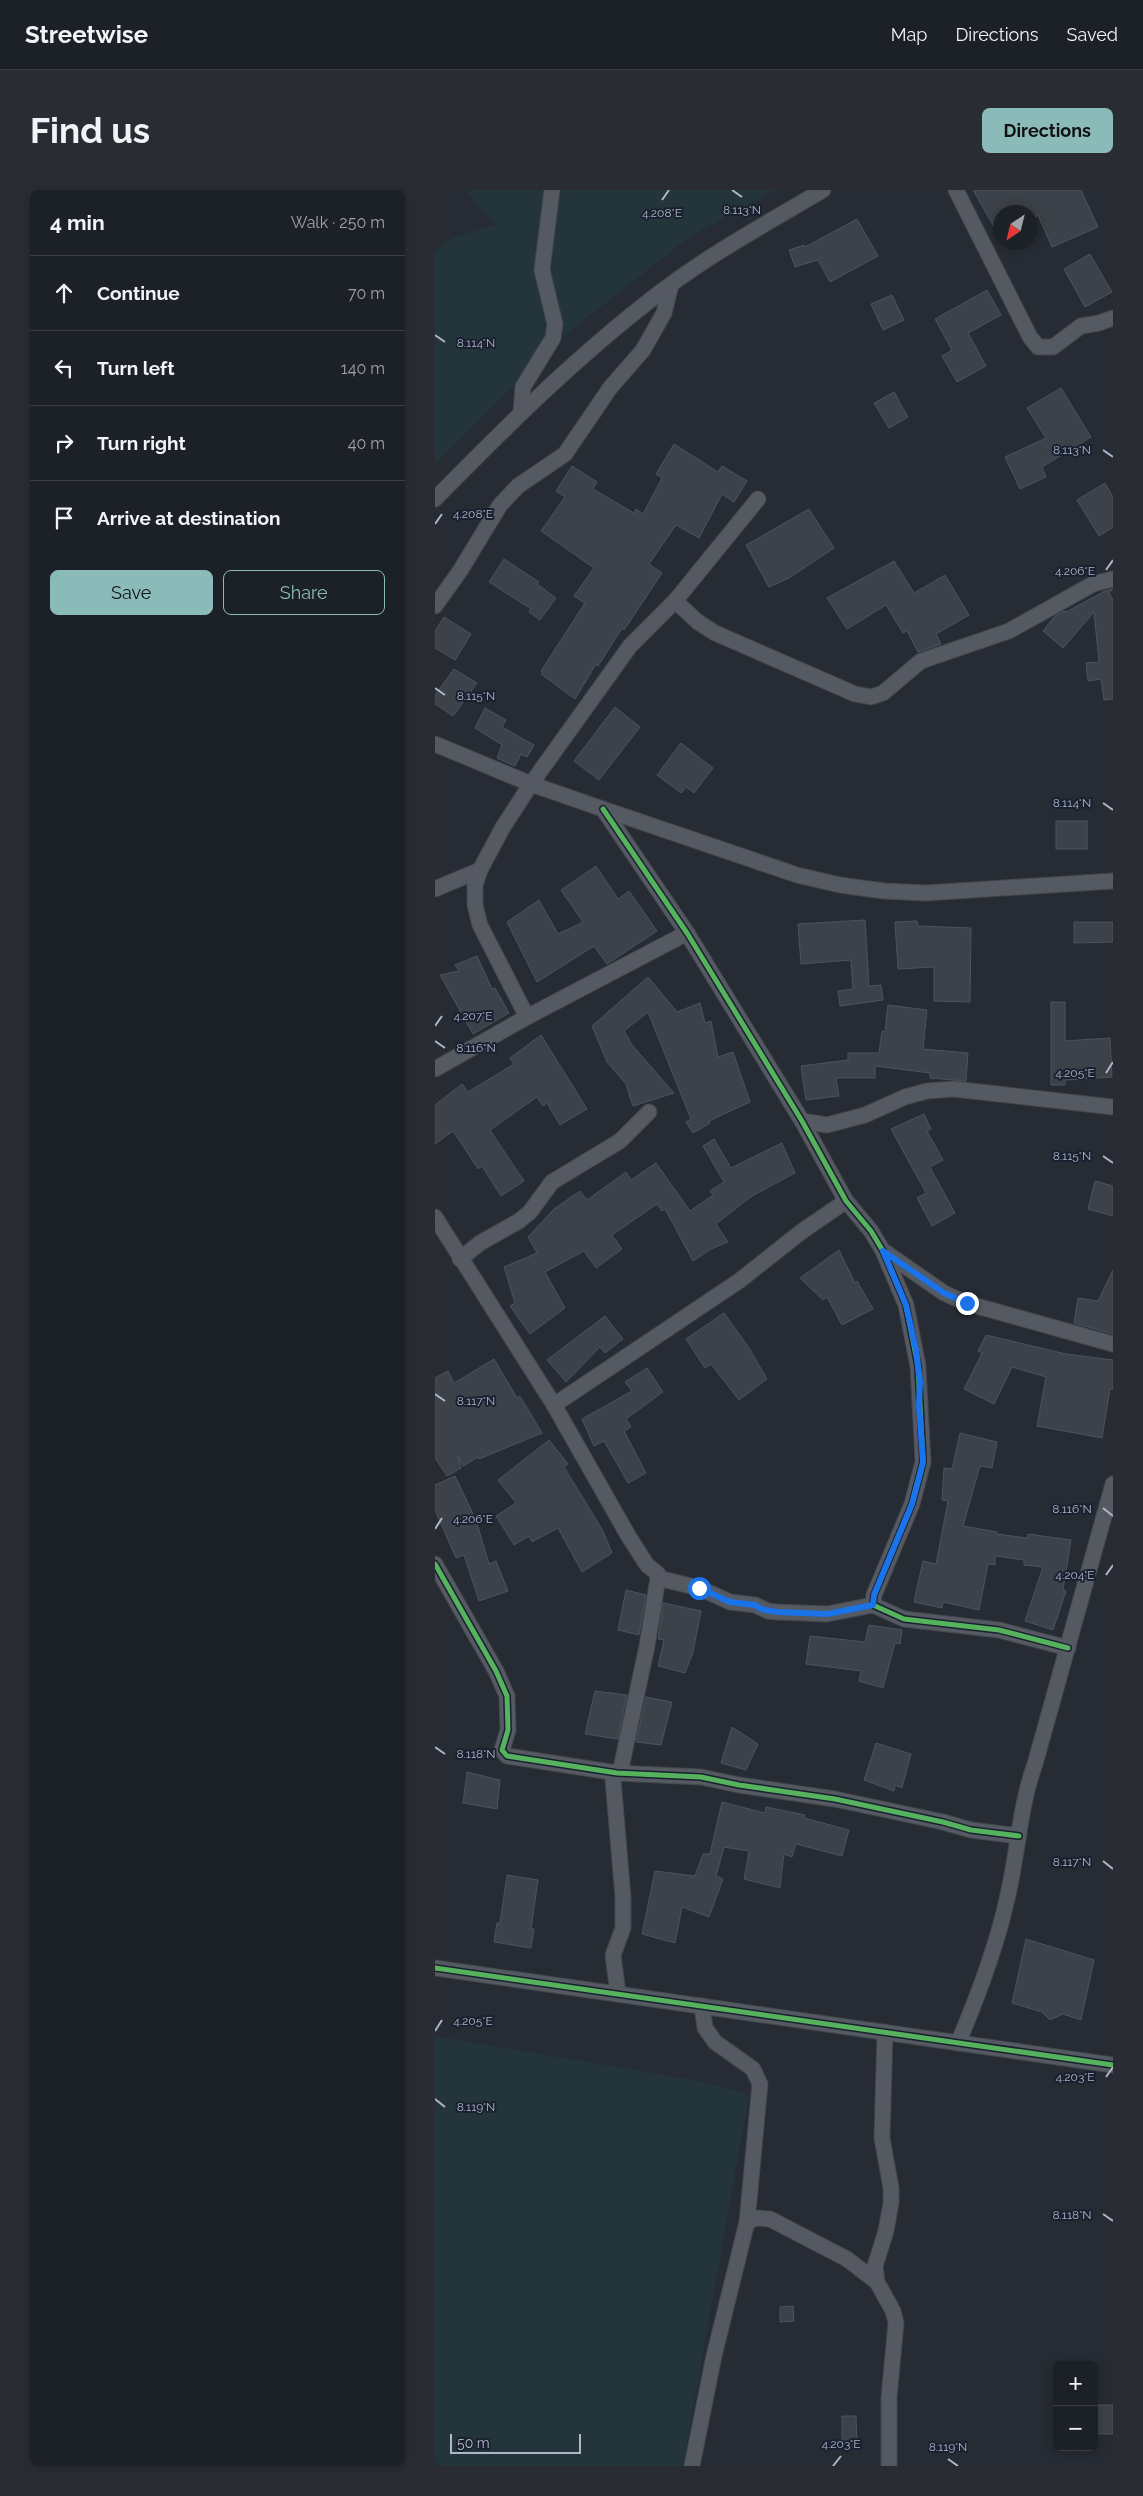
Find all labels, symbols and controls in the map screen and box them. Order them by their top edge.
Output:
text: Streetwise [25,20,148,49]
text: Map [891,24,927,45]
text: Directions [955,24,1039,45]
text: Saved [1067,24,1118,45]
button: Directions [982,108,1113,153]
text: Find us [30,110,150,151]
text: 8.113°N [723,203,761,217]
north arrow [993,205,1038,250]
text: 4.208°E [642,206,682,220]
text: 4 min [50,210,105,235]
text: Walk · 250 m [291,213,385,232]
icon: ahead [50,279,78,307]
text: Continue [97,282,180,304]
text: 70 m [348,284,385,303]
text: 8.114°N [457,336,495,350]
icon: left [50,354,78,382]
text: Turn left [97,357,174,379]
text: 140 m [341,359,385,378]
icon: right [50,429,78,457]
text: Turn right [97,432,186,454]
text: 40 m [348,434,385,453]
text: 8.113°N [1053,443,1091,457]
icon: arrive [50,504,78,532]
text: Arrive at destination [97,507,281,529]
text: 4.208°E [453,507,493,521]
text: 4.206°E [1055,564,1095,578]
button: Save [50,570,213,615]
button: Share [223,570,385,615]
text: 8.115°N [457,689,495,703]
text: 8.114°N [1053,796,1091,810]
text: 4.207°E [453,1009,493,1023]
text: 8.116°N [456,1041,496,1055]
text: 4.205°E [1055,1066,1095,1080]
text: 8.115°N [1053,1149,1091,1163]
route end [956,1292,979,1315]
text: 8.117°N [457,1394,495,1408]
text: 8.116°N [1052,1502,1092,1516]
text: 4.206°E [453,1512,493,1526]
text: 4.204°E [1055,1568,1095,1582]
route start [688,1577,711,1600]
text: 8.118°N [456,1747,496,1761]
text: 8.117°N [1053,1855,1091,1869]
text: 4.205°E [453,2014,493,2028]
text: 4.203°E [1055,2070,1095,2084]
text: 8.119°N [457,2100,495,2114]
text: 8.118°N [1052,2208,1092,2222]
map controls [1053,2361,1098,2451]
button: + [1053,2361,1098,2406]
button: − [1053,2406,1098,2451]
scale bar [450,2431,581,2454]
text: 50 m [457,2435,490,2451]
text: 4.203°E [821,2437,861,2451]
text: 8.119°N [929,2440,967,2454]

